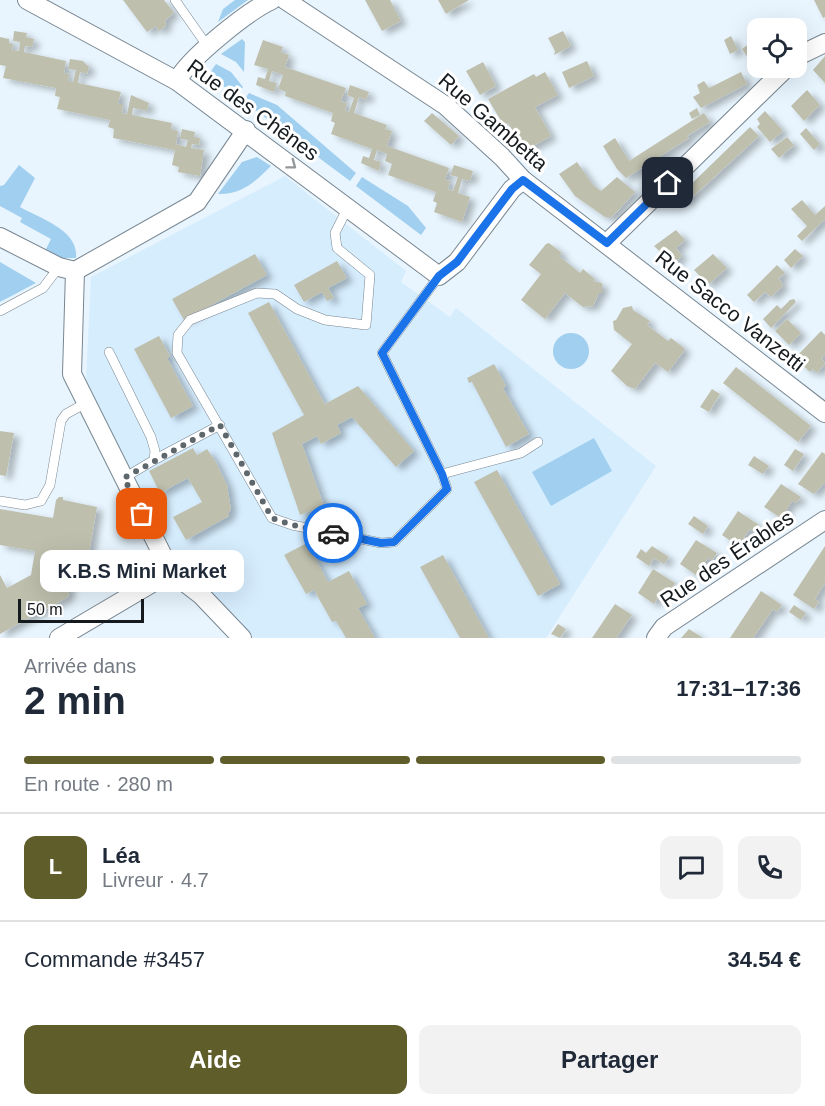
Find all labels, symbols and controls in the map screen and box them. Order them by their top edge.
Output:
map controls [747,18,807,78]
button: locate [747,18,807,78]
street label: Rue des Chênes [183,54,323,165]
street label: Rue Gambetta [434,68,553,175]
pin [642,157,693,208]
one-way arrow [286,158,297,169]
icon: home [651,166,684,199]
street label: Rue Sacco Vanzetti [651,245,809,376]
pin [116,488,167,539]
icon: bag [125,497,158,530]
courier [303,503,363,563]
street label: Rue des Érables [656,506,798,612]
icon: car [317,517,350,550]
callout: K.B.S Mini Market [40,550,244,592]
text: K.B.S Mini Market [58,560,226,582]
scale bar [18,596,144,624]
text: 50 m [27,601,63,618]
text: Arrivée dans [24,655,136,677]
text: 17:31–17:36 [676,676,801,701]
text: 2 min [24,679,126,722]
text: En route · 280 m [24,773,173,795]
button: chat [660,836,723,899]
button: phone [738,836,801,899]
text: Léa [102,843,140,868]
text: L [49,854,62,879]
text: Livreur · 4.7 [102,869,209,891]
text: Commande #3457 [24,947,205,972]
text: 34.54 € [728,947,801,972]
button: Aide [24,1025,407,1094]
button: Partager [419,1025,801,1094]

